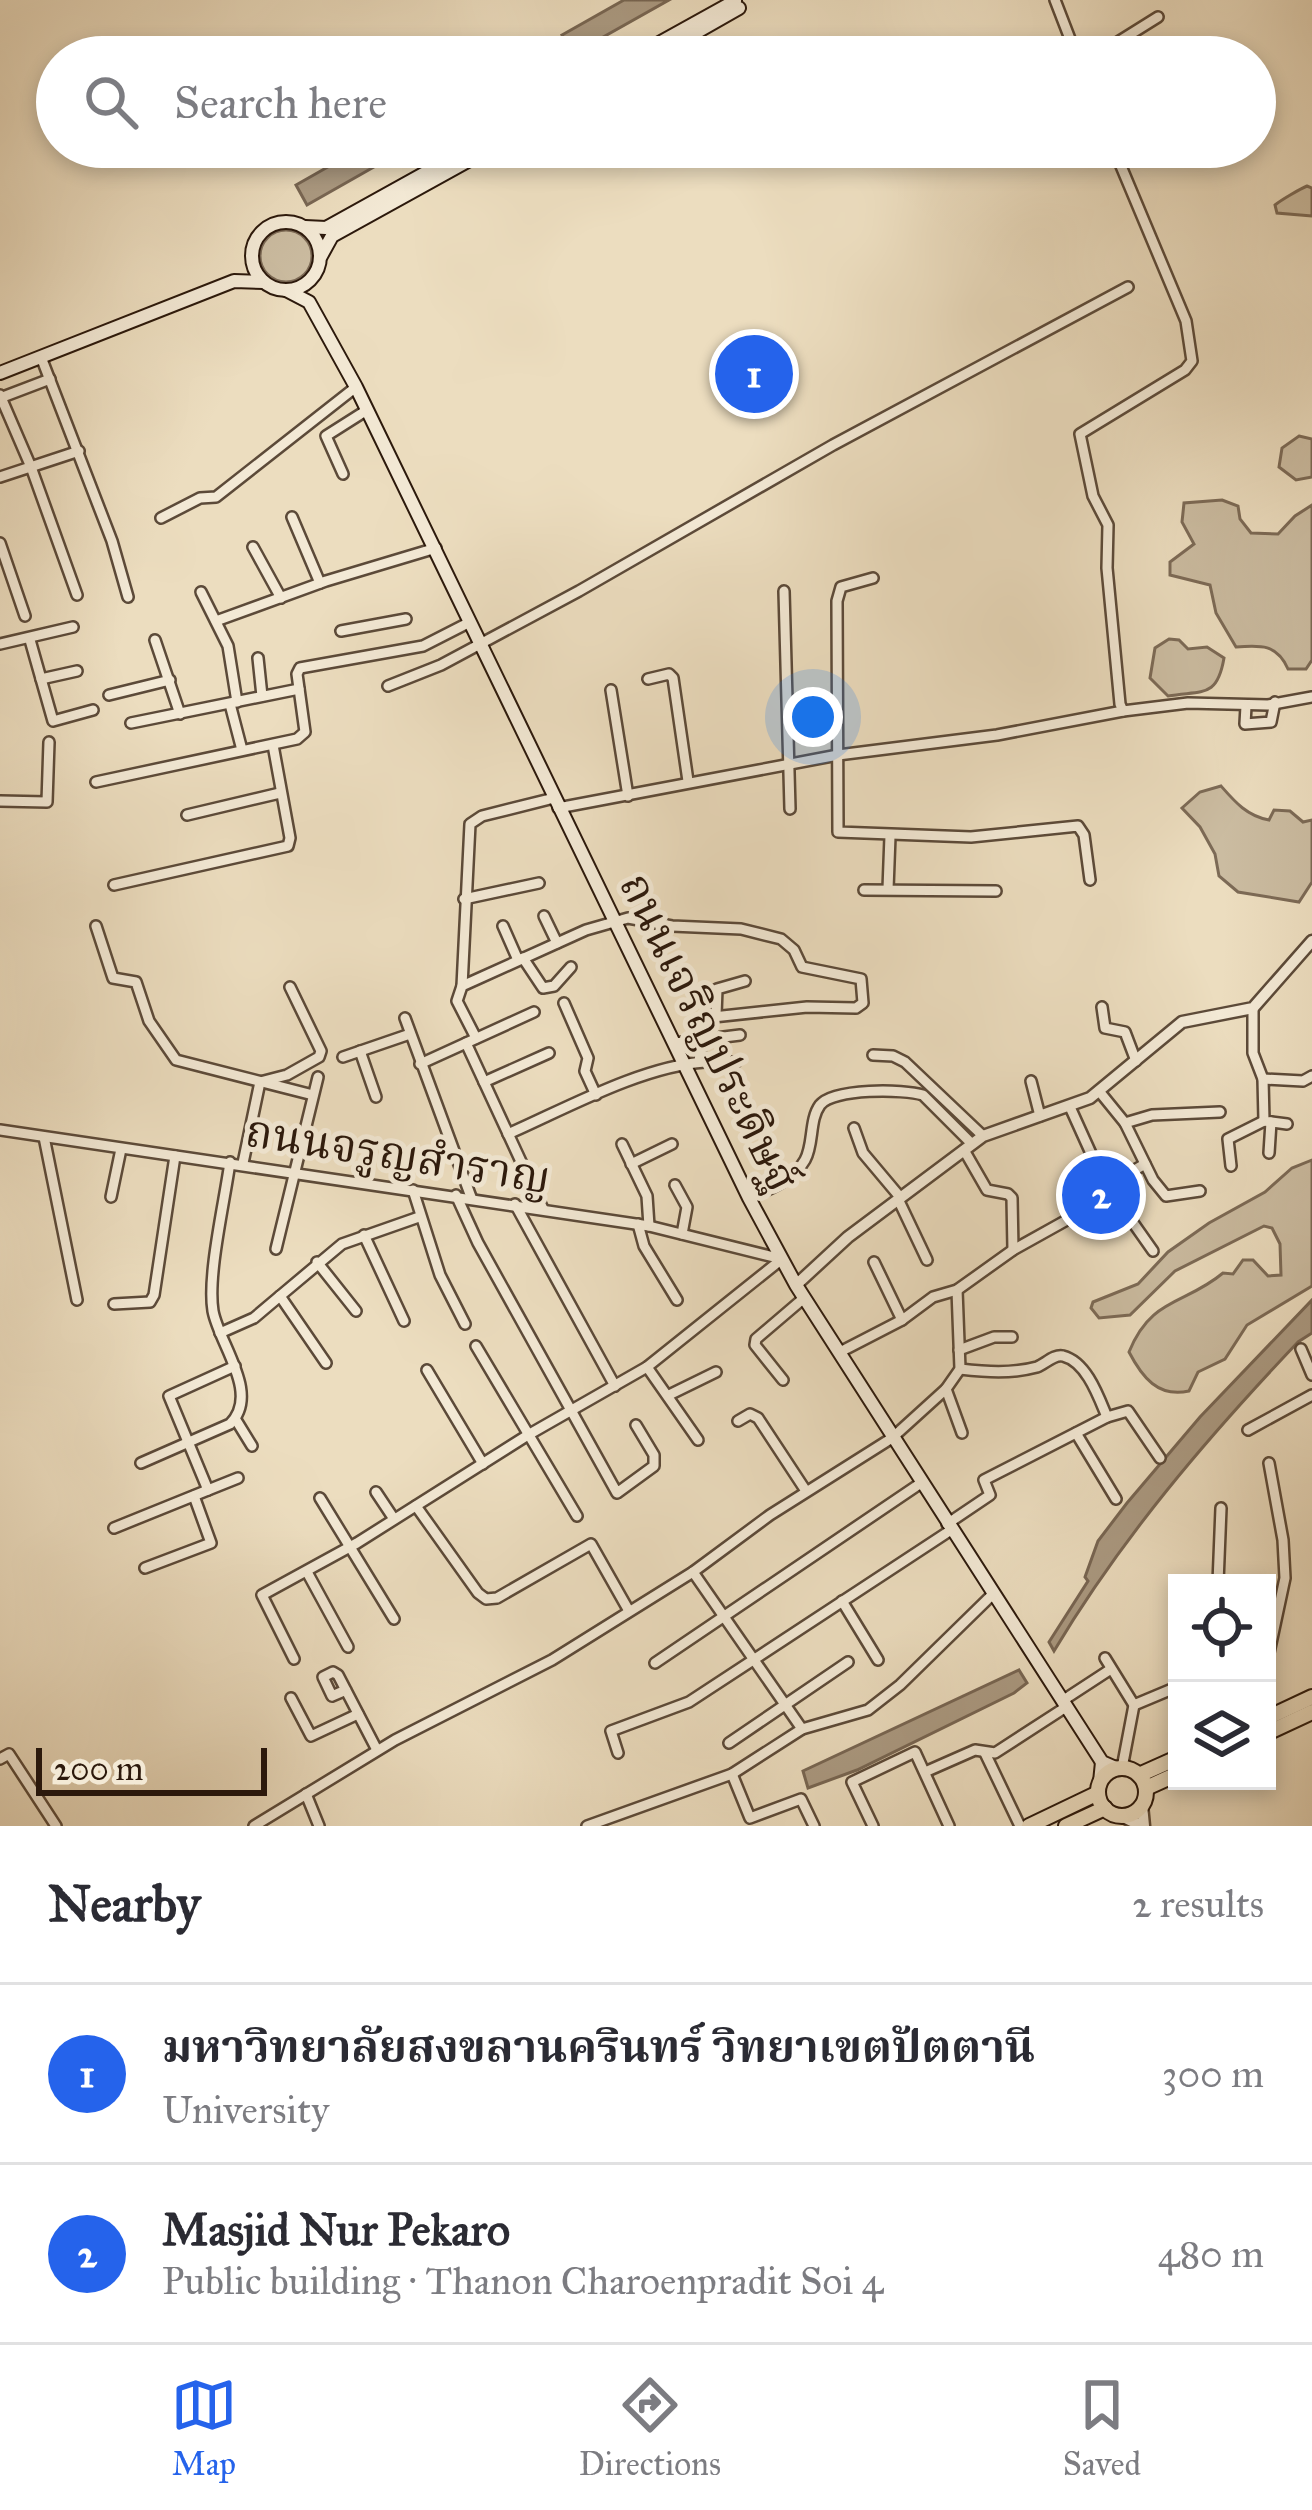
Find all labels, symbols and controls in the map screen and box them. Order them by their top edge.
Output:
search box [36,36,1276,168]
icon: search [78,69,144,135]
text: Search here [174,75,387,130]
pin: 1 [715,329,793,419]
your location [783,687,843,747]
street label: ถนนเจริญประดิษฐ์ [608,864,810,1200]
street label: ถนนจรูญสำราญ [241,1103,554,1206]
pin: 2 [1062,1150,1140,1240]
map controls [1168,1574,1276,1790]
button: locate [1168,1574,1276,1682]
button: layers [1168,1682,1276,1790]
scale bar [36,1742,267,1795]
text: 200 m [54,1749,144,1789]
text: Nearby [48,1873,200,1935]
text: 2 results [1132,1880,1264,1928]
text: มหาวิทยาลัยสงขลานครินทร์ วิทยาเขตปัตตานี [162,2019,1035,2074]
text: 1 [79,2050,95,2098]
text: 300 m [1162,2050,1264,2098]
text: University [162,2086,329,2134]
text: Masjid Nur Pekaro [162,2202,510,2257]
text: 2 [77,2230,97,2278]
text: 480 m [1158,2230,1264,2278]
text: Public building · Thanon Charoenpradit Soi 4 [162,2257,883,2305]
tab: Map [171,2372,237,2484]
tab: Directions [579,2372,721,2484]
tab: Saved [1063,2372,1141,2484]

